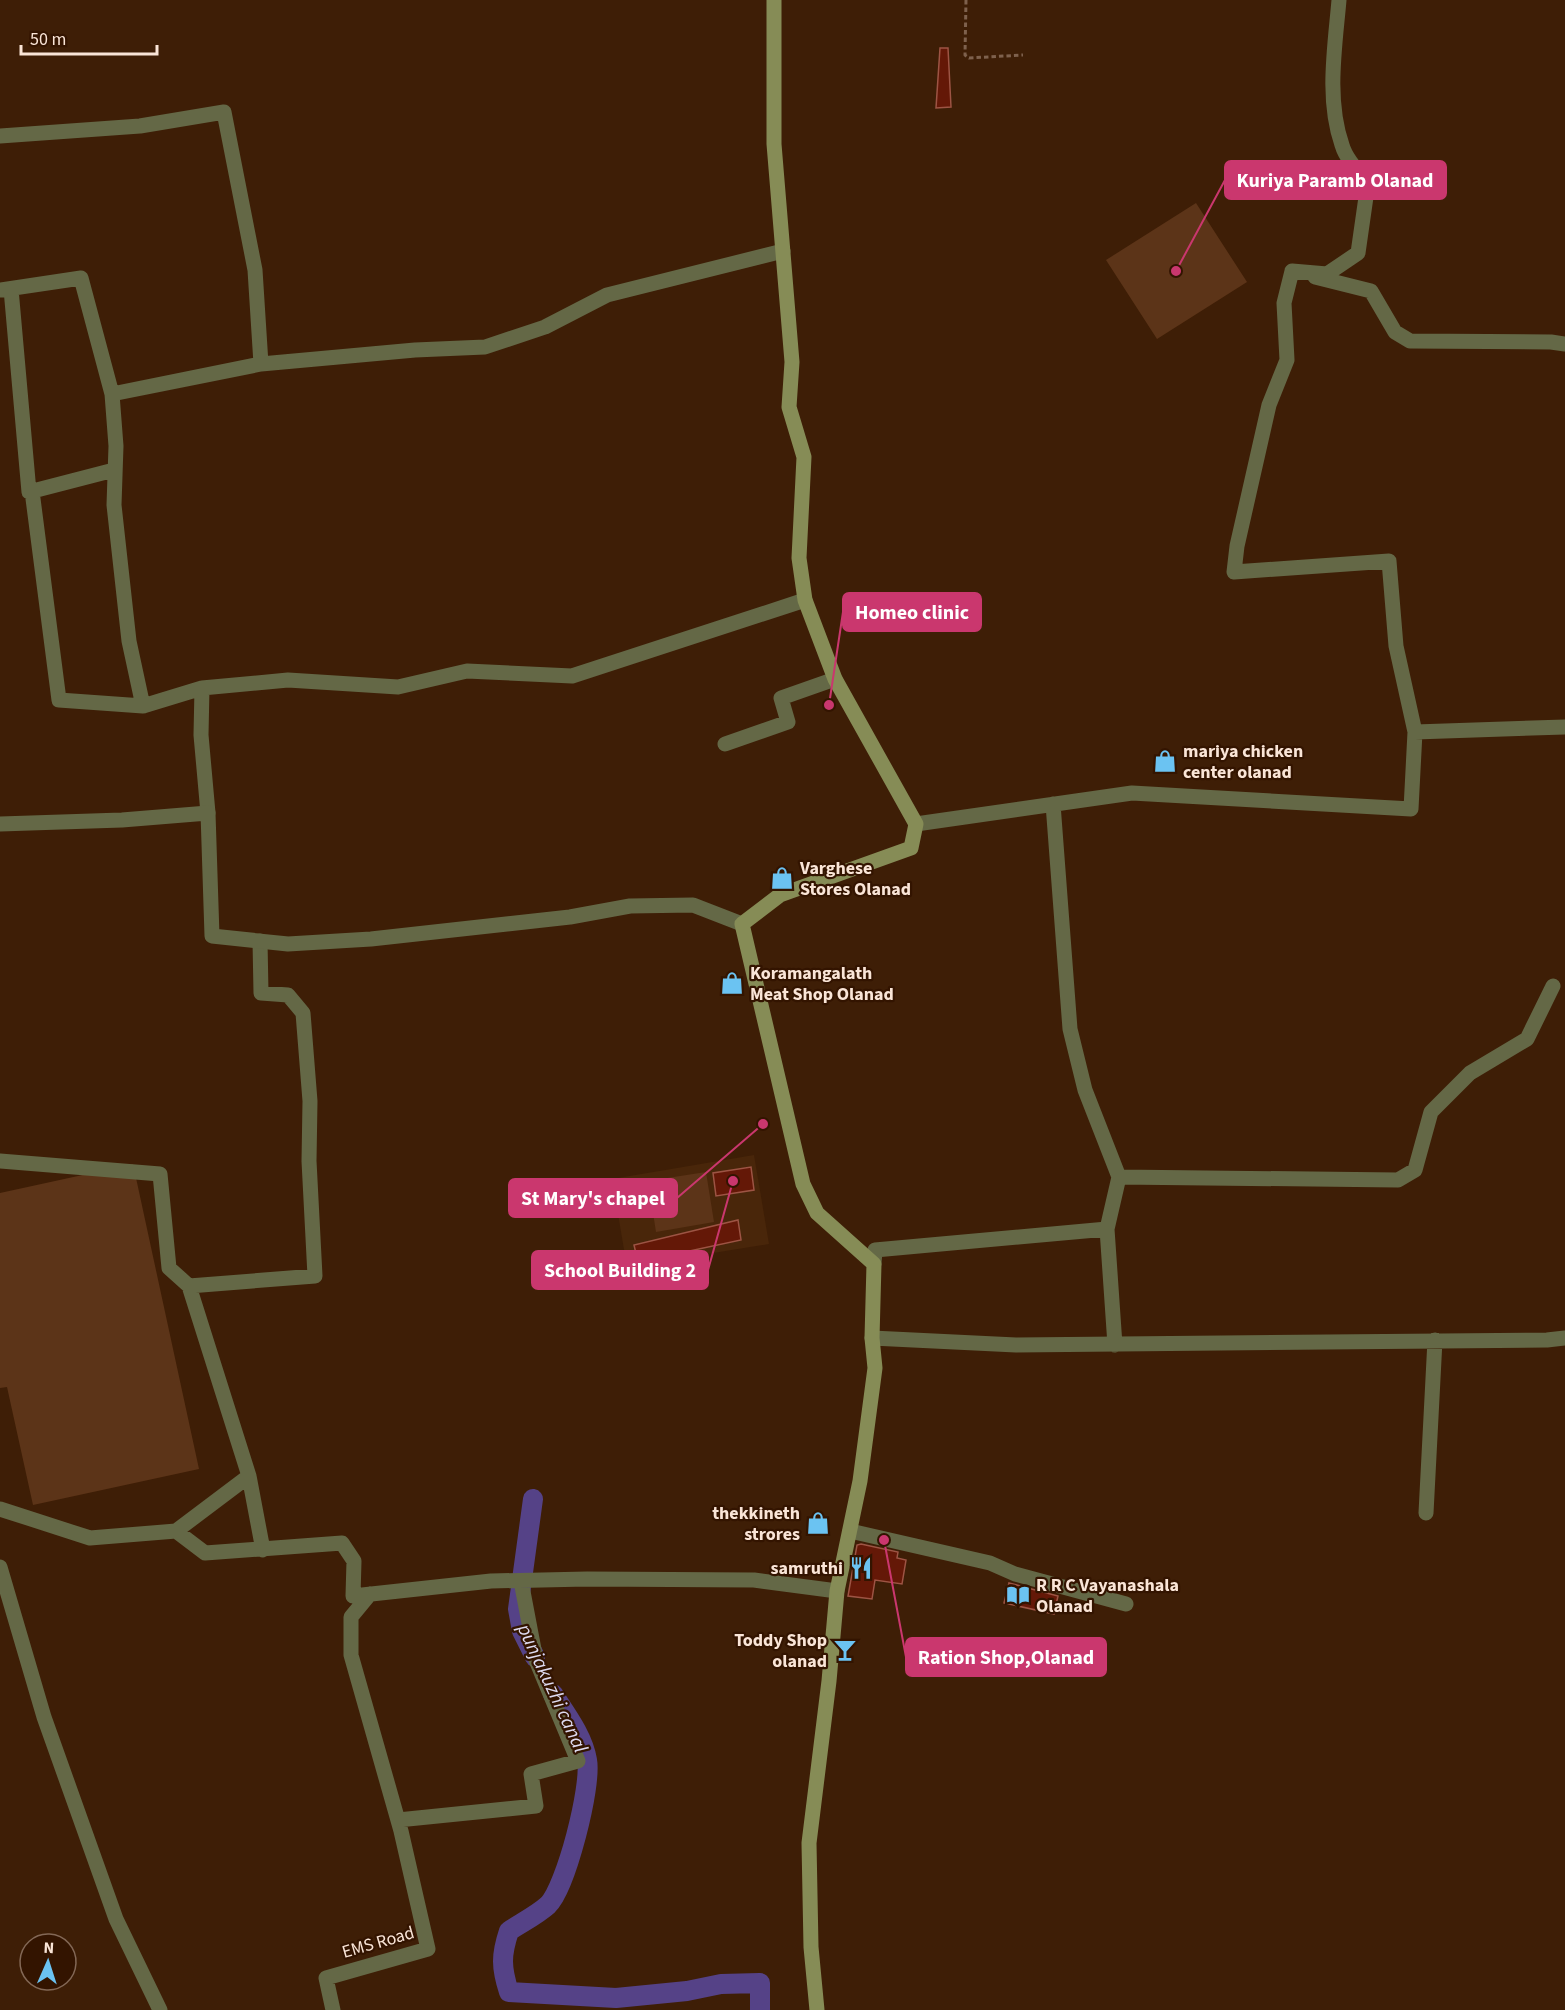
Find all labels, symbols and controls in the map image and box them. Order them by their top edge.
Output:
scale bar [21,18,158,56]
text: 50 m [30,27,66,52]
callout: Kuriya Paramb Olanad [1225,161,1446,199]
text: Kuriya Paramb Olanad [1236,167,1434,195]
callout: Homeo clinic [843,593,981,631]
text: Homeo clinic [855,599,969,627]
place label: mariya chicken center olanad [1183,739,1303,785]
shop icon: mariya chicken center olanad [1152,748,1178,774]
place label: Varghese Stores Olanad [799,856,911,902]
shop icon: Varghese Stores Olanad [769,865,795,891]
place label: Koramangalath Meat Shop Olanad [750,961,894,1007]
shop icon: Koramangalath Meat Shop Olanad [719,970,745,996]
callout: St Mary's chapel [509,1179,677,1217]
text: St Mary's chapel [521,1185,665,1213]
callout: School Building 2 [532,1251,708,1289]
text: School Building 2 [544,1257,696,1285]
place label: thekkineth strores [712,1501,800,1547]
shop icon: thekkineth strores [805,1510,831,1536]
restaurant icon: samruthi [848,1555,874,1581]
place label: samruthi [771,1556,843,1581]
place label: R R C Vayanashala Olanad [1036,1573,1179,1619]
library icon: R R C Vayanashala Olanad [1005,1582,1031,1608]
water label: punjakuzhi canal [509,1618,594,1758]
place label: Toddy Shop olanad [734,1628,827,1674]
bar icon: Toddy Shop olanad [832,1637,858,1663]
callout: Ration Shop,Olanad [906,1638,1106,1676]
text: Ration Shop,Olanad [918,1644,1094,1672]
street label: EMS Road [339,1920,417,1965]
north arrow [18,1932,78,1992]
text: N [43,1937,55,1959]

